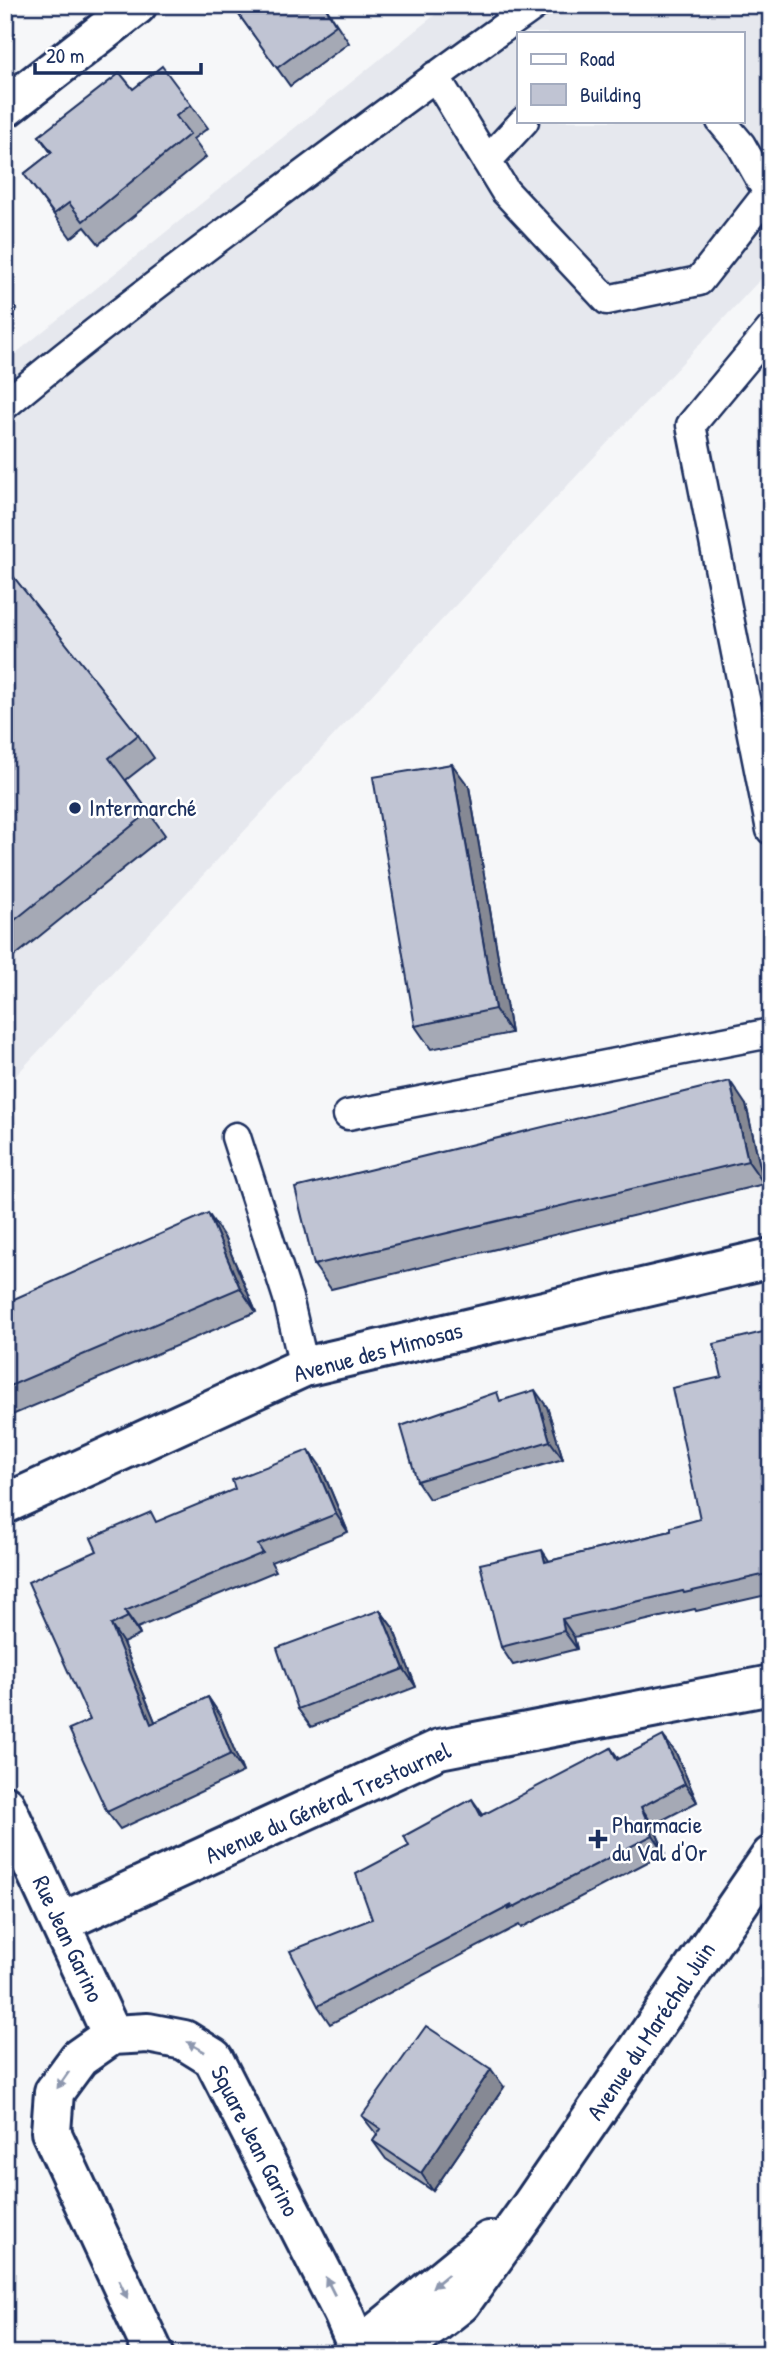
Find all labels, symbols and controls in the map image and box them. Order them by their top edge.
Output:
scale bar [35,32,201,76]
legend [517,32,744,122]
text: 20 m [46,41,84,70]
text: Road [580,44,614,73]
text: Building [580,80,641,109]
place label: Intermarché [89,791,197,823]
marker: Intermarché [67,800,83,816]
street label: Avenue des Mimosas [290,1313,466,1389]
street label: Avenue du Général Trestournel [200,1733,456,1871]
place label: Pharmacie du Val d'Or [612,1808,707,1868]
marker: Pharmacie du Val d'Or [590,1831,606,1847]
street label: Rue Jean Garino [26,1870,112,2007]
street label: Avenue du Maréchal Juin [579,1935,722,2126]
one-way arrow [186,2041,205,2054]
street label: Square Jean Garino [204,2059,308,2222]
one-way arrow [56,2071,70,2089]
one-way arrow [432,2273,449,2288]
one-way arrow [324,2276,335,2296]
one-way arrow [118,2279,129,2299]

